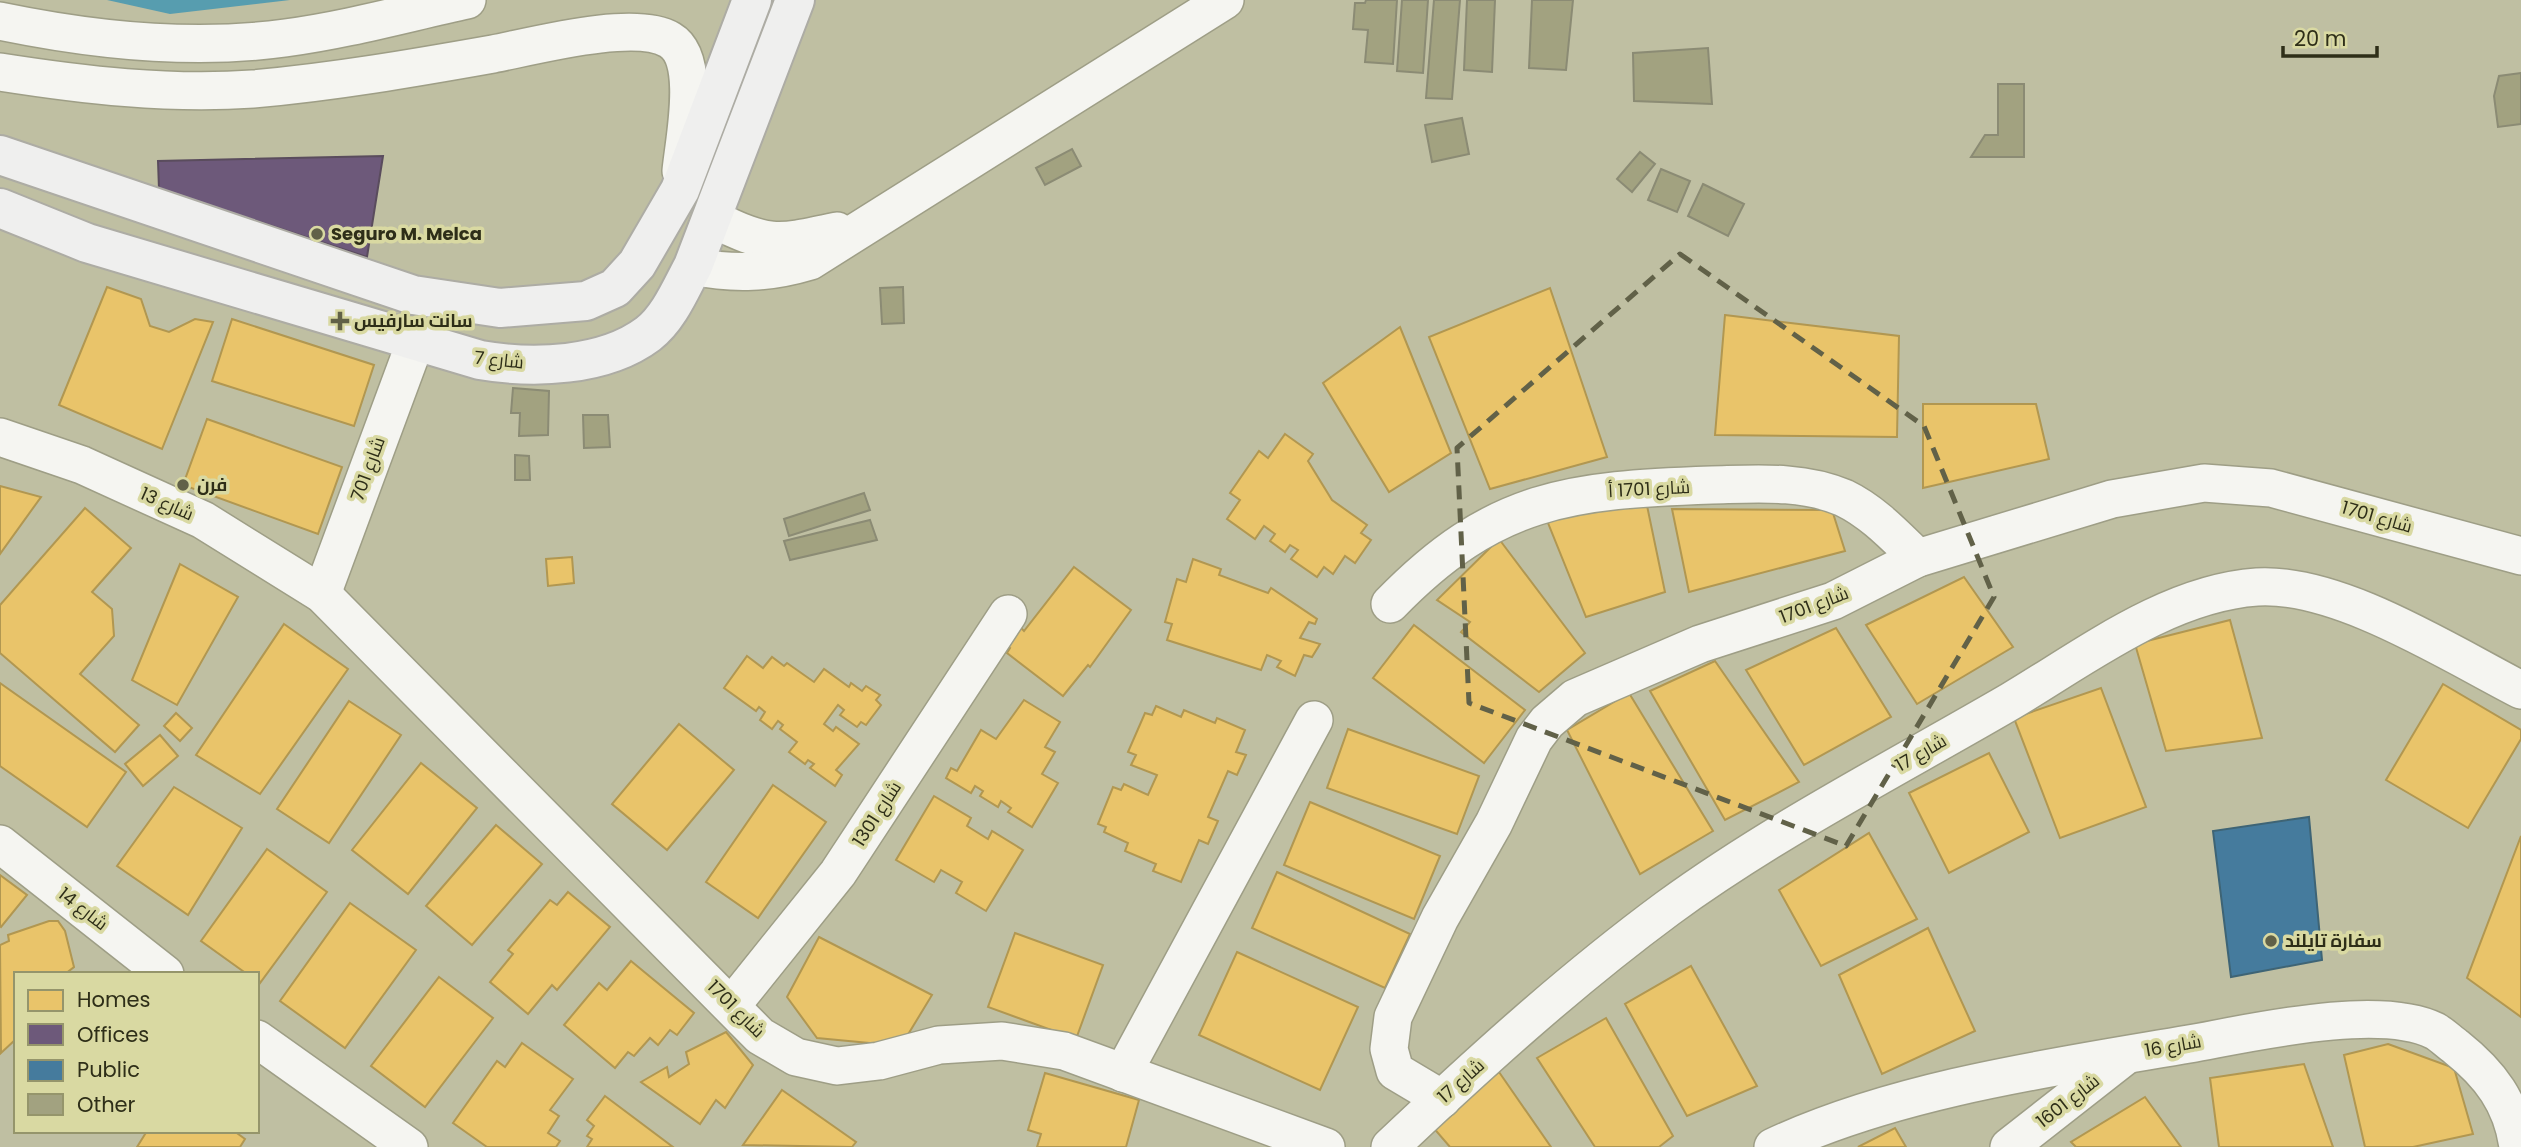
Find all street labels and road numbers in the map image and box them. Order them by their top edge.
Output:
street label: شارع 7 [473,344,525,375]
street label: شارع 701 [344,433,391,504]
street label: شارع 1701 أ [1607,474,1691,503]
street label: شارع 13 [137,481,198,526]
street label: شارع 1701 [2339,495,2415,539]
street label: شارع 1701 [1776,580,1852,629]
street label: شارع 17 [1891,728,1951,777]
street label: شارع 1301 [846,776,907,851]
street label: شارع 14 [53,881,113,936]
street label: شارع 1701 [702,974,771,1043]
street label: شارع 16 [2143,1028,2203,1063]
street label: شارع 17 [1432,1053,1490,1108]
street label: شارع 1601 [2031,1068,2105,1133]

